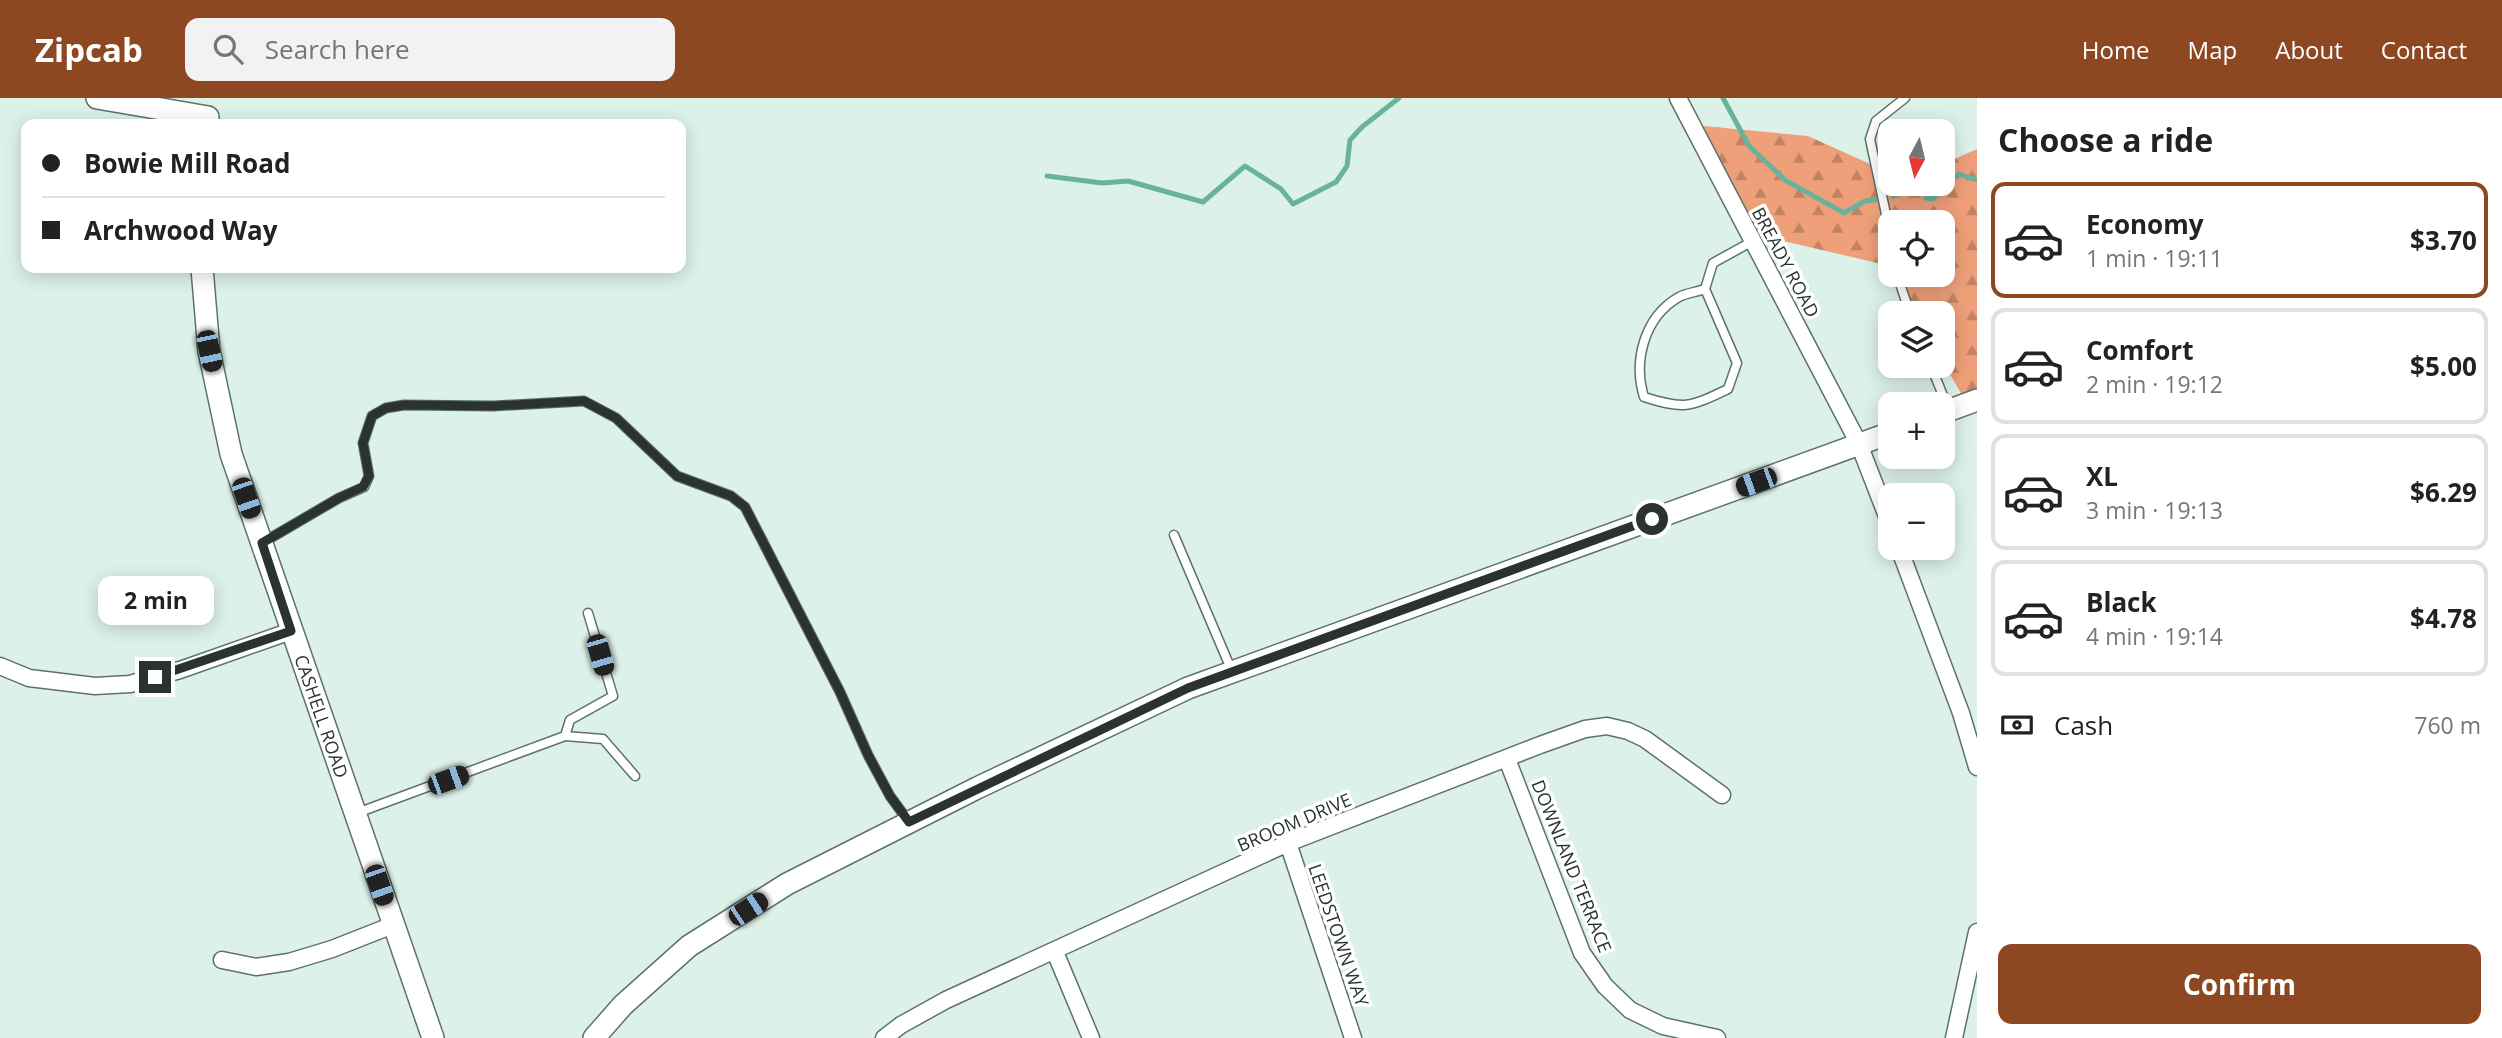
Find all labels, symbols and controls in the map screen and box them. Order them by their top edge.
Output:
search box [185,18,675,81]
text: Zipcab [35,27,143,72]
icon: search [209,30,247,68]
text: Search here [265,31,410,67]
text: Home [2082,33,2150,66]
text: Map [2188,33,2237,66]
text: About [2275,33,2343,66]
text: Contact [2381,33,2467,66]
text: Choose a ride [1998,118,2213,161]
north arrow [1878,119,1955,196]
map controls [1878,119,1955,560]
text: Bowie Mill Road [84,145,290,181]
street label: BREADY ROAD [1747,203,1825,321]
text: Economy [2086,206,2204,242]
icon: car [2002,209,2065,272]
button: locate [1878,210,1955,287]
text: Archwood Way [84,212,278,248]
text: $3.70 [2410,222,2477,258]
text: 1 min · 19:11 [2086,242,2223,274]
button: layers [1878,301,1955,378]
car [195,328,224,374]
text: Comfort [2086,332,2193,368]
icon: car [2002,335,2065,398]
text: $5.00 [2410,348,2477,384]
text: 2 min · 19:12 [2086,368,2223,400]
button: + [1878,392,1955,469]
text: XL [2086,458,2118,494]
icon: car [2002,461,2065,524]
car [1733,465,1780,499]
text: $6.29 [2410,474,2477,510]
car [230,475,263,521]
button: − [1878,483,1955,560]
text: 3 min · 19:13 [2086,494,2223,526]
route start [1636,503,1668,535]
callout: 2 min [97,575,213,624]
text: 2 min [124,584,188,616]
text: Black [2086,584,2157,620]
icon: car [2002,587,2065,650]
text: $4.78 [2410,600,2477,636]
text: 4 min · 19:14 [2086,620,2223,652]
car [585,632,616,678]
street label: CASHELL ROAD [289,651,354,781]
route end [139,661,171,693]
icon: cash [1998,706,2036,744]
text: Cash [2054,707,2113,743]
text: 760 m [2414,709,2481,741]
car [425,763,472,797]
street label: DOWNLAND TERRACE [1526,776,1618,956]
street label: BROOM DRIVE [1233,787,1355,857]
street label: LEEDSTOWN WAY [1303,861,1375,1010]
car [363,862,396,908]
car [725,889,772,929]
button: Confirm [1998,944,2481,1024]

